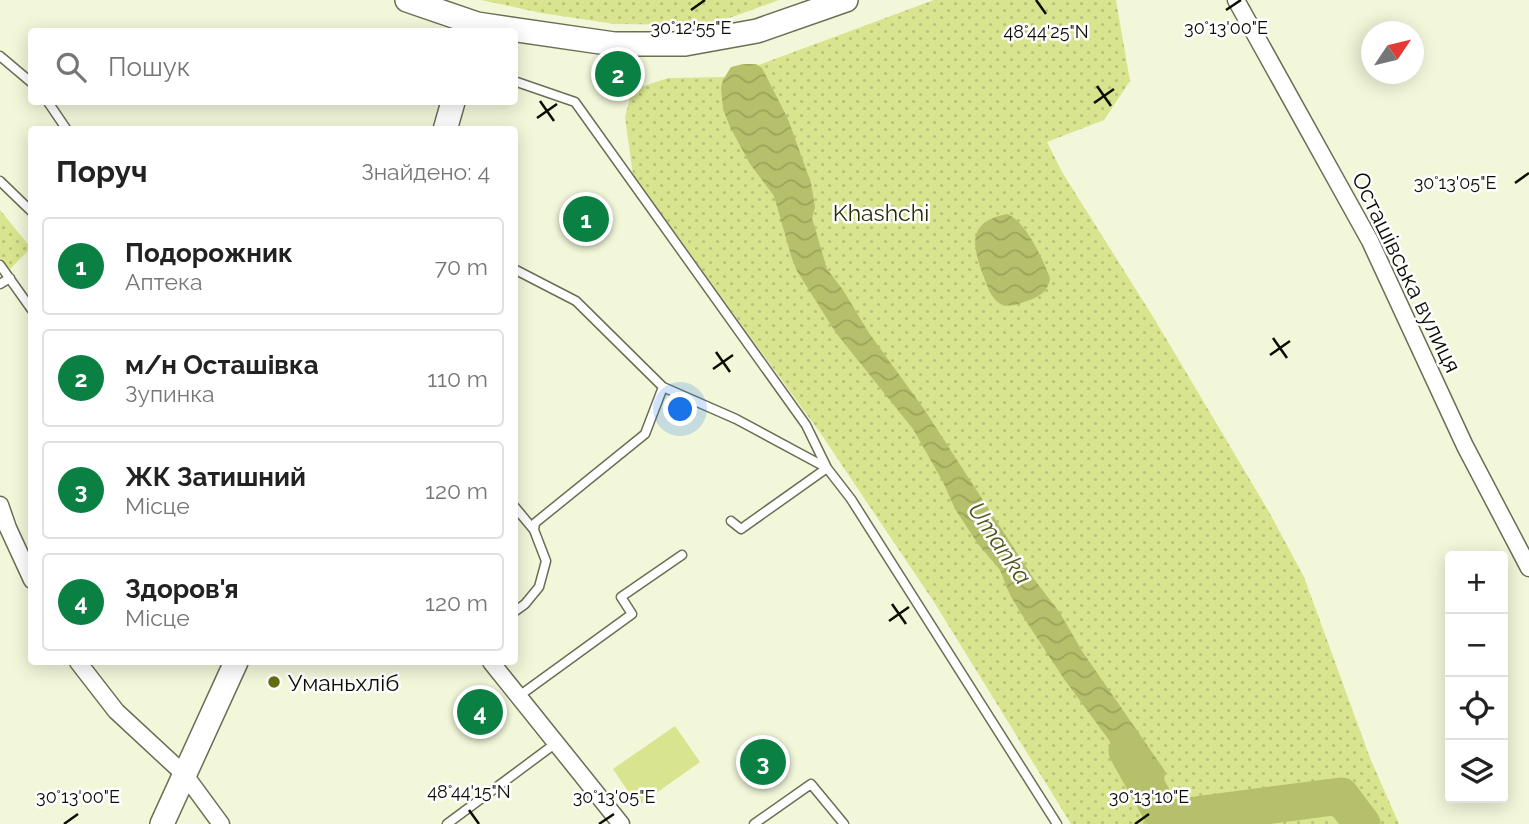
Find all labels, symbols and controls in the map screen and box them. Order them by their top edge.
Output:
text: 30°12'55"E [650,17,732,38]
text: 30°13'00"E [1184,17,1268,38]
text: 48°44'25"N [1003,21,1089,42]
north arrow [1361,21,1424,84]
search box [28,28,518,105]
icon: search [52,48,90,86]
pin: 2 [595,48,641,100]
text: Пошук [108,52,190,82]
text: Поруч [56,154,147,189]
text: Знайдено: 4 [361,158,490,185]
street label: Осташівська вулиця [1347,167,1467,377]
text: 30°13'05"E [1414,172,1496,193]
pin: 1 [563,193,609,245]
park label: Khashchi [833,199,929,226]
text: Подорожник [125,238,293,268]
text: 1 [75,253,87,280]
text: 70 m [435,253,488,280]
text: Аптека [125,268,203,295]
text: м/н Осташівка [125,350,319,380]
text: 2 [75,365,87,392]
text: 110 m [427,365,488,392]
text: Зупинка [125,380,215,407]
your location [663,392,697,426]
text: ЖК Затишний [125,462,306,492]
text: 3 [75,477,87,504]
text: 120 m [425,477,488,504]
text: Місце [125,492,190,519]
water label: Umanka [962,496,1038,590]
map controls [1445,551,1508,803]
button: + [1445,551,1508,614]
text: Здоров'я [125,574,239,604]
text: 4 [74,589,88,616]
text: 120 m [425,589,488,616]
text: Місце [125,604,190,631]
button: − [1445,614,1508,677]
place label: Уманьхліб [288,669,399,696]
marker: Уманьхліб [266,674,282,690]
button: locate [1445,677,1508,740]
pin: 4 [457,686,503,738]
pin: 3 [740,736,786,788]
button: layers [1445,740,1508,803]
text: 48°44'15"N [427,781,511,802]
text: 30°13'00"E [36,786,120,807]
text: 30°13'05"E [573,786,655,807]
text: 30°13'10"E [1109,786,1189,807]

